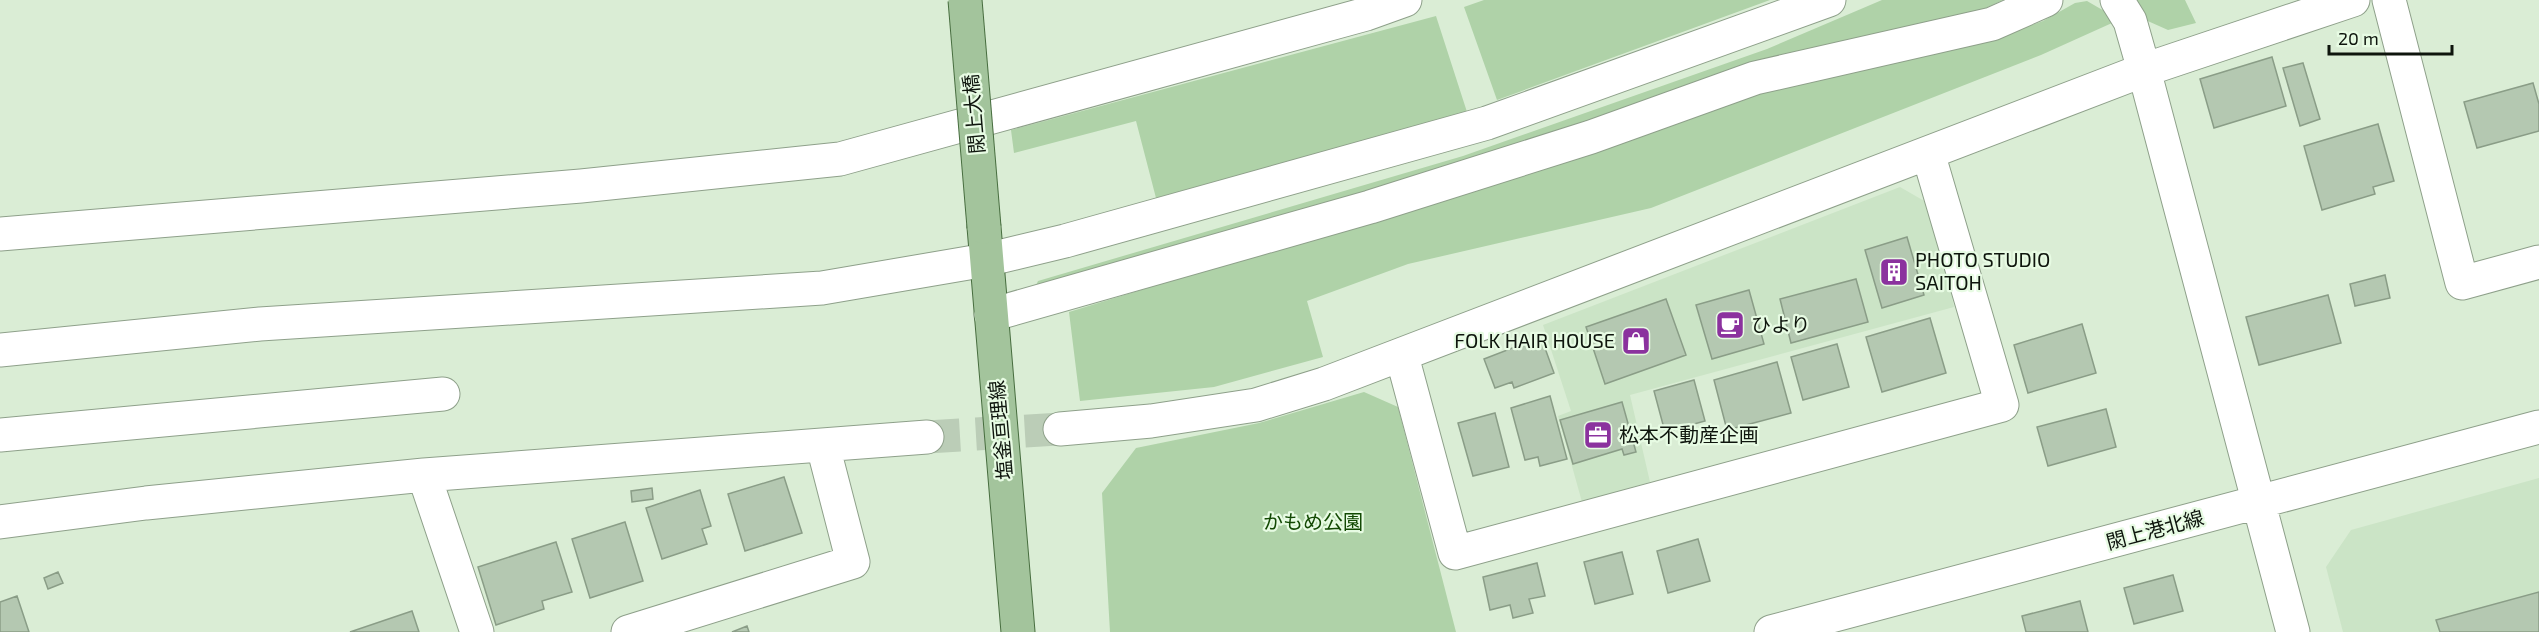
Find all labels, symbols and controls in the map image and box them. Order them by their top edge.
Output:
scale bar [2329,18,2452,56]
text: 20 m [2338,27,2379,49]
street label: 閖上大橋 [958,73,988,155]
place label: PHOTO STUDIO SAITOH [1915,247,2050,294]
building icon: PHOTO STUDIO SAITOH [1878,256,1910,288]
cafe icon: ひより [1714,309,1746,341]
place label: ひより [1751,312,1811,336]
shop icon: FOLK HAIR HOUSE [1620,325,1652,357]
place label: FOLK HAIR HOUSE [1454,328,1615,352]
street label: 塩釜亘理線 [984,379,1016,481]
office icon: 松本不動産企画 [1582,419,1614,451]
place label: 松本不動産企画 [1619,422,1759,446]
street label: 閖上港北線 [2103,505,2206,554]
park label: かもめ公園 [1263,509,1363,533]

